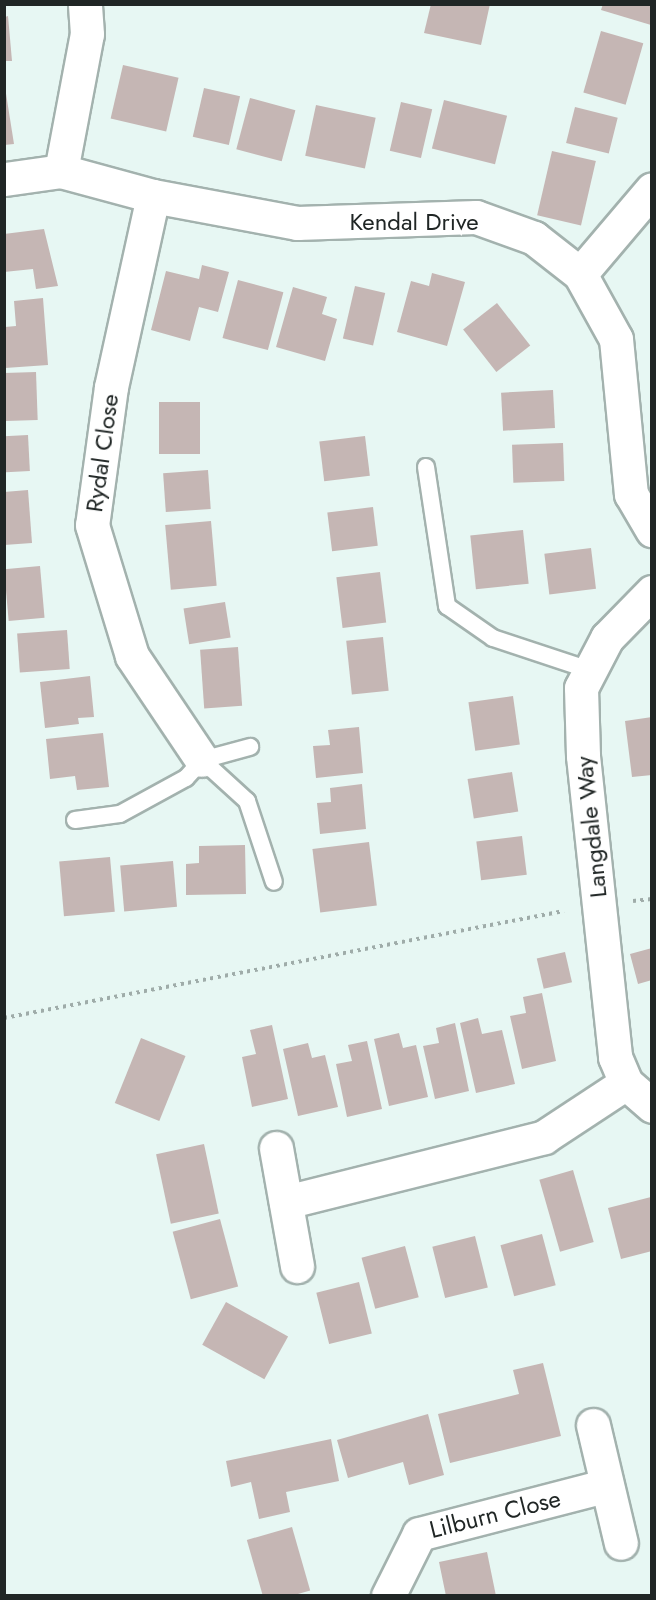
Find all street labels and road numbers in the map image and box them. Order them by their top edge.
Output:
street label: Kendal Drive [349,208,479,236]
street label: Rydal Close [79,392,125,514]
street label: Langdale Way [569,755,613,899]
street label: Lilburn Close [427,1484,563,1544]

